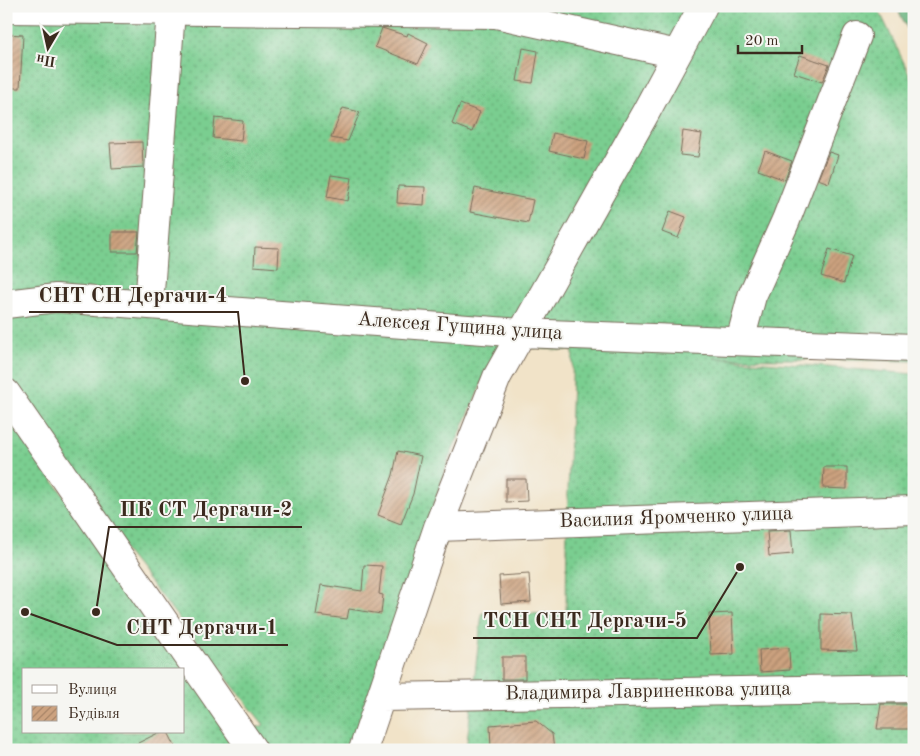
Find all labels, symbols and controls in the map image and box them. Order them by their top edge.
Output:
north arrow [22,22,72,72]
scale bar [738,22,801,54]
text: 20 m [745,34,779,49]
text: Пн [35,51,57,68]
callout: СНТ СН Дергачи-4 [29,276,238,312]
text: СНТ СН Дергачи-4 [39,286,227,307]
street label: Алексея Гущина улица [357,310,563,344]
callout: ПК СТ Дергачи-2 [109,491,302,527]
text: ПК СТ Дергачи-2 [120,500,292,521]
street label: Василия Яромченко улица [559,504,793,532]
callout: ТСН СНТ Дергачи-5 [473,602,697,638]
callout: СНТ Дергачи-1 [117,609,288,645]
text: ТСН СНТ Дергачи-5 [483,611,687,632]
text: СНТ Дергачи-1 [126,618,278,639]
legend [22,668,185,734]
street label: Владимира Лавриненкова улица [505,680,791,704]
text: Вулиця [68,683,117,698]
text: Будівля [68,707,120,722]

